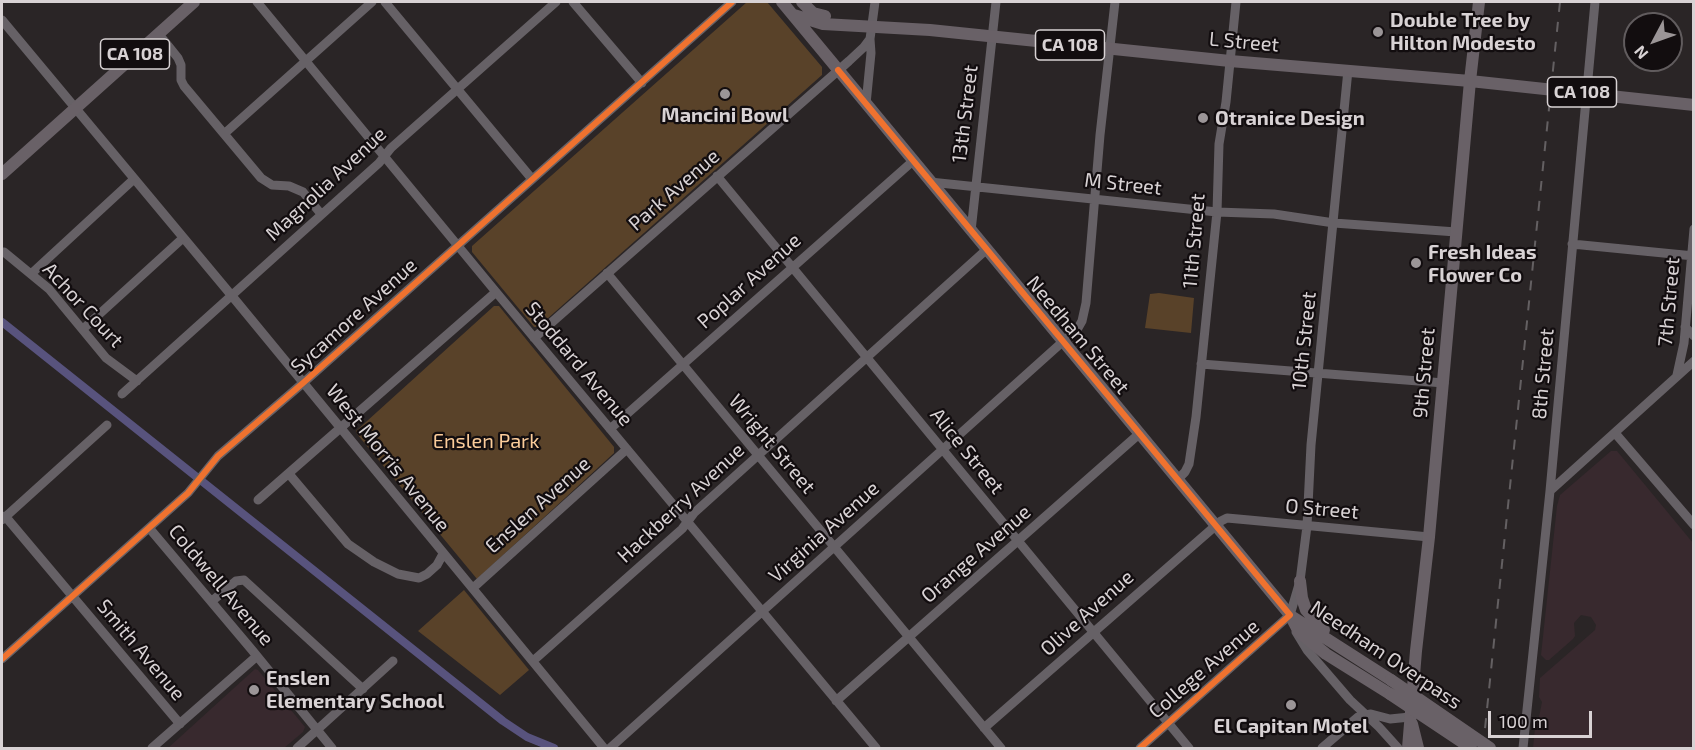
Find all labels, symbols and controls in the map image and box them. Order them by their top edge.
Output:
place label: Double Tree by Hilton Modesto [1390,8,1536,55]
north arrow [1623,12,1683,72]
marker: Double Tree by Hilton Modesto [1371,25,1385,39]
street label: L Street [1208,27,1280,57]
road number: CA 108 [1036,30,1104,60]
road number: CA 108 [100,39,170,69]
text: N [1630,42,1652,63]
street label: 13th Street [947,64,983,164]
road number: CA 108 [1548,77,1616,107]
marker: Mancini Bowl [718,87,732,101]
place label: Mancini Bowl [661,103,789,127]
place label: Otranice Design [1215,106,1365,130]
marker: Otranice Design [1196,111,1210,125]
street label: Magnolia Avenue [261,122,391,246]
street label: Park Avenue [624,144,724,236]
street label: M Street [1083,168,1163,200]
street label: 11th Street [1178,193,1210,289]
street label: Poplar Avenue [692,228,806,334]
place label: Fresh Ideas Flower Co [1428,240,1537,287]
street label: Sycamore Avenue [286,253,422,379]
marker: Fresh Ideas Flower Co [1409,256,1423,270]
street label: 7th Street [1653,256,1685,348]
street label: Achor Court [38,258,128,352]
street label: Needham Street [1021,271,1135,399]
street label: 10th Street [1287,290,1321,392]
street label: Stoddard Avenue [520,297,638,431]
street label: 9th Street [1408,327,1440,419]
street label: 8th Street [1527,327,1559,421]
street label: West Morris Avenue [321,379,455,537]
street label: Wright Street [724,390,820,498]
street label: Alice Street [925,403,1009,499]
park label: Enslen Park [433,429,539,453]
street label: Hackberry Avenue [613,438,749,568]
street label: Enslen Avenue [481,452,595,558]
street label: Virginia Avenue [764,476,884,588]
street label: O Street [1284,494,1360,524]
street label: Orange Avenue [916,500,1036,608]
street label: Coldwell Avenue [163,520,279,650]
street label: Olive Avenue [1036,565,1138,661]
street label: Smith Avenue [92,595,190,705]
street label: Needham Overpass [1306,596,1466,714]
street label: College Avenue [1144,614,1264,724]
place label: Enslen Elementary School [266,666,444,713]
marker: Enslen Elementary School [247,683,261,697]
marker: El Capitan Motel [1284,698,1298,712]
scale bar [1491,699,1594,737]
text: 100 m [1499,710,1548,732]
place label: El Capitan Motel [1213,714,1369,738]

